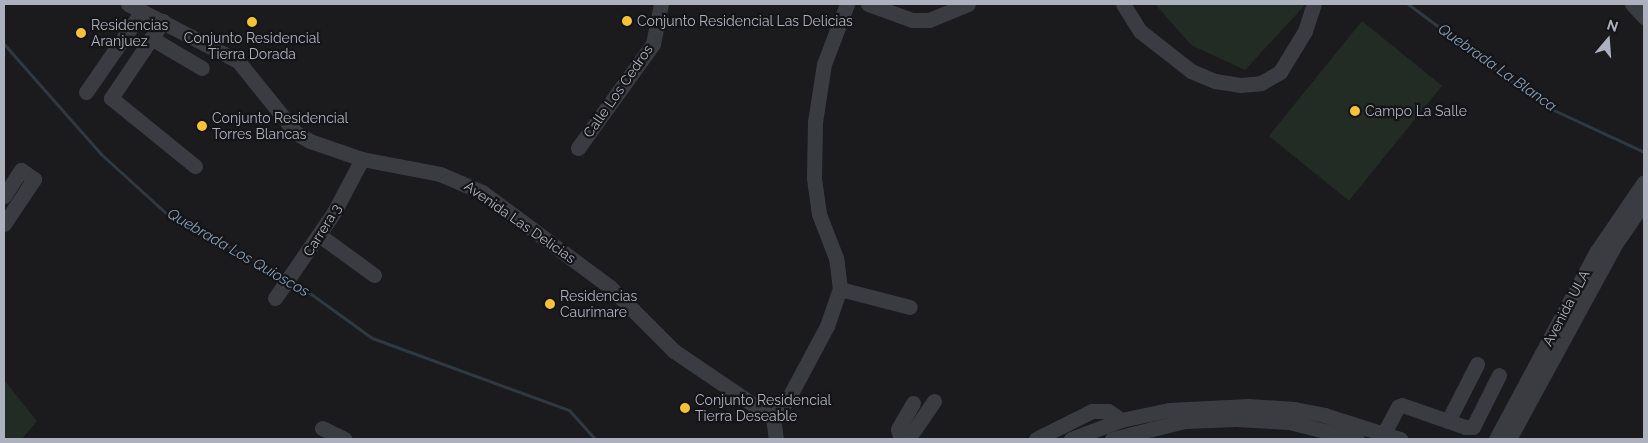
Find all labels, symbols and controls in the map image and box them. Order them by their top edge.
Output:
place label: Conjunto Residencial Las Delicias [637,13,853,29]
marker: Conjunto Residencial Las Delicias [621,15,633,27]
north arrow [1583,15,1633,65]
marker: Conjunto Residencial Tierra Dorada [246,16,258,28]
text: N [1605,16,1620,35]
place label: Residencias Aranjuez [91,17,168,49]
water label: Quebrada La Blanca [1434,20,1560,116]
marker: Residencias Aranjuez [75,27,87,39]
place label: Conjunto Residencial Tierra Dorada [184,30,320,62]
street label: Calle Los Cedros [580,41,656,141]
place label: Campo La Salle [1365,103,1467,119]
marker: Campo La Salle [1349,105,1361,117]
place label: Conjunto Residencial Torres Blancas [212,110,348,142]
marker: Conjunto Residencial Torres Blancas [196,120,208,132]
street label: Avenida Las Delicias [461,177,579,267]
street label: Carrera 3 [299,201,345,259]
water label: Quebrada Los Quioscos [164,205,312,301]
street label: Avenida ULA [1539,267,1593,349]
place label: Residencias Caurimare [560,288,637,321]
marker: Residencias Caurimare [544,298,556,310]
place label: Conjunto Residencial Tierra Deseable [695,392,831,424]
marker: Conjunto Residencial Tierra Deseable [679,402,691,414]

